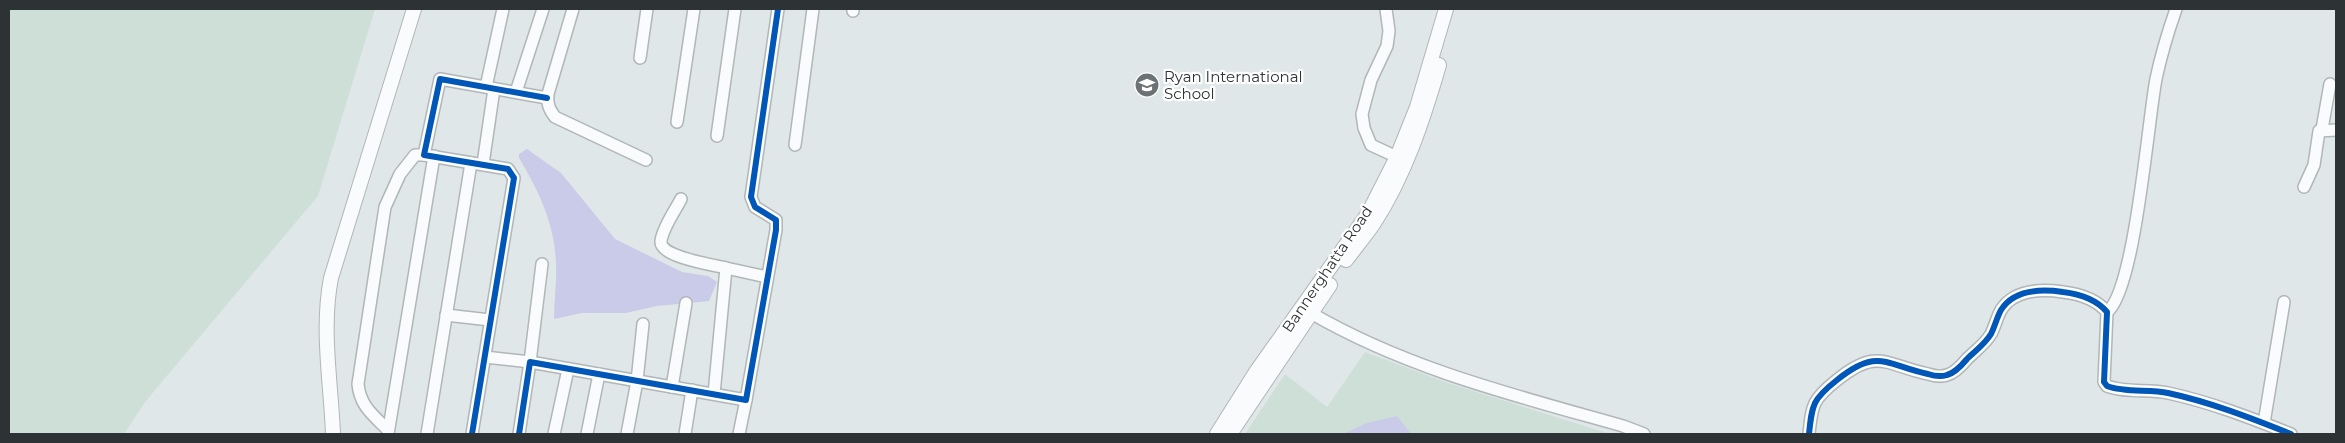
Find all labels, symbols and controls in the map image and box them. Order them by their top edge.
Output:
place label: Ryan International School [1164,67,1303,103]
school or university icon: Ryan International School [1134,72,1160,98]
street label: Bannerghatta Road [1278,202,1376,336]

